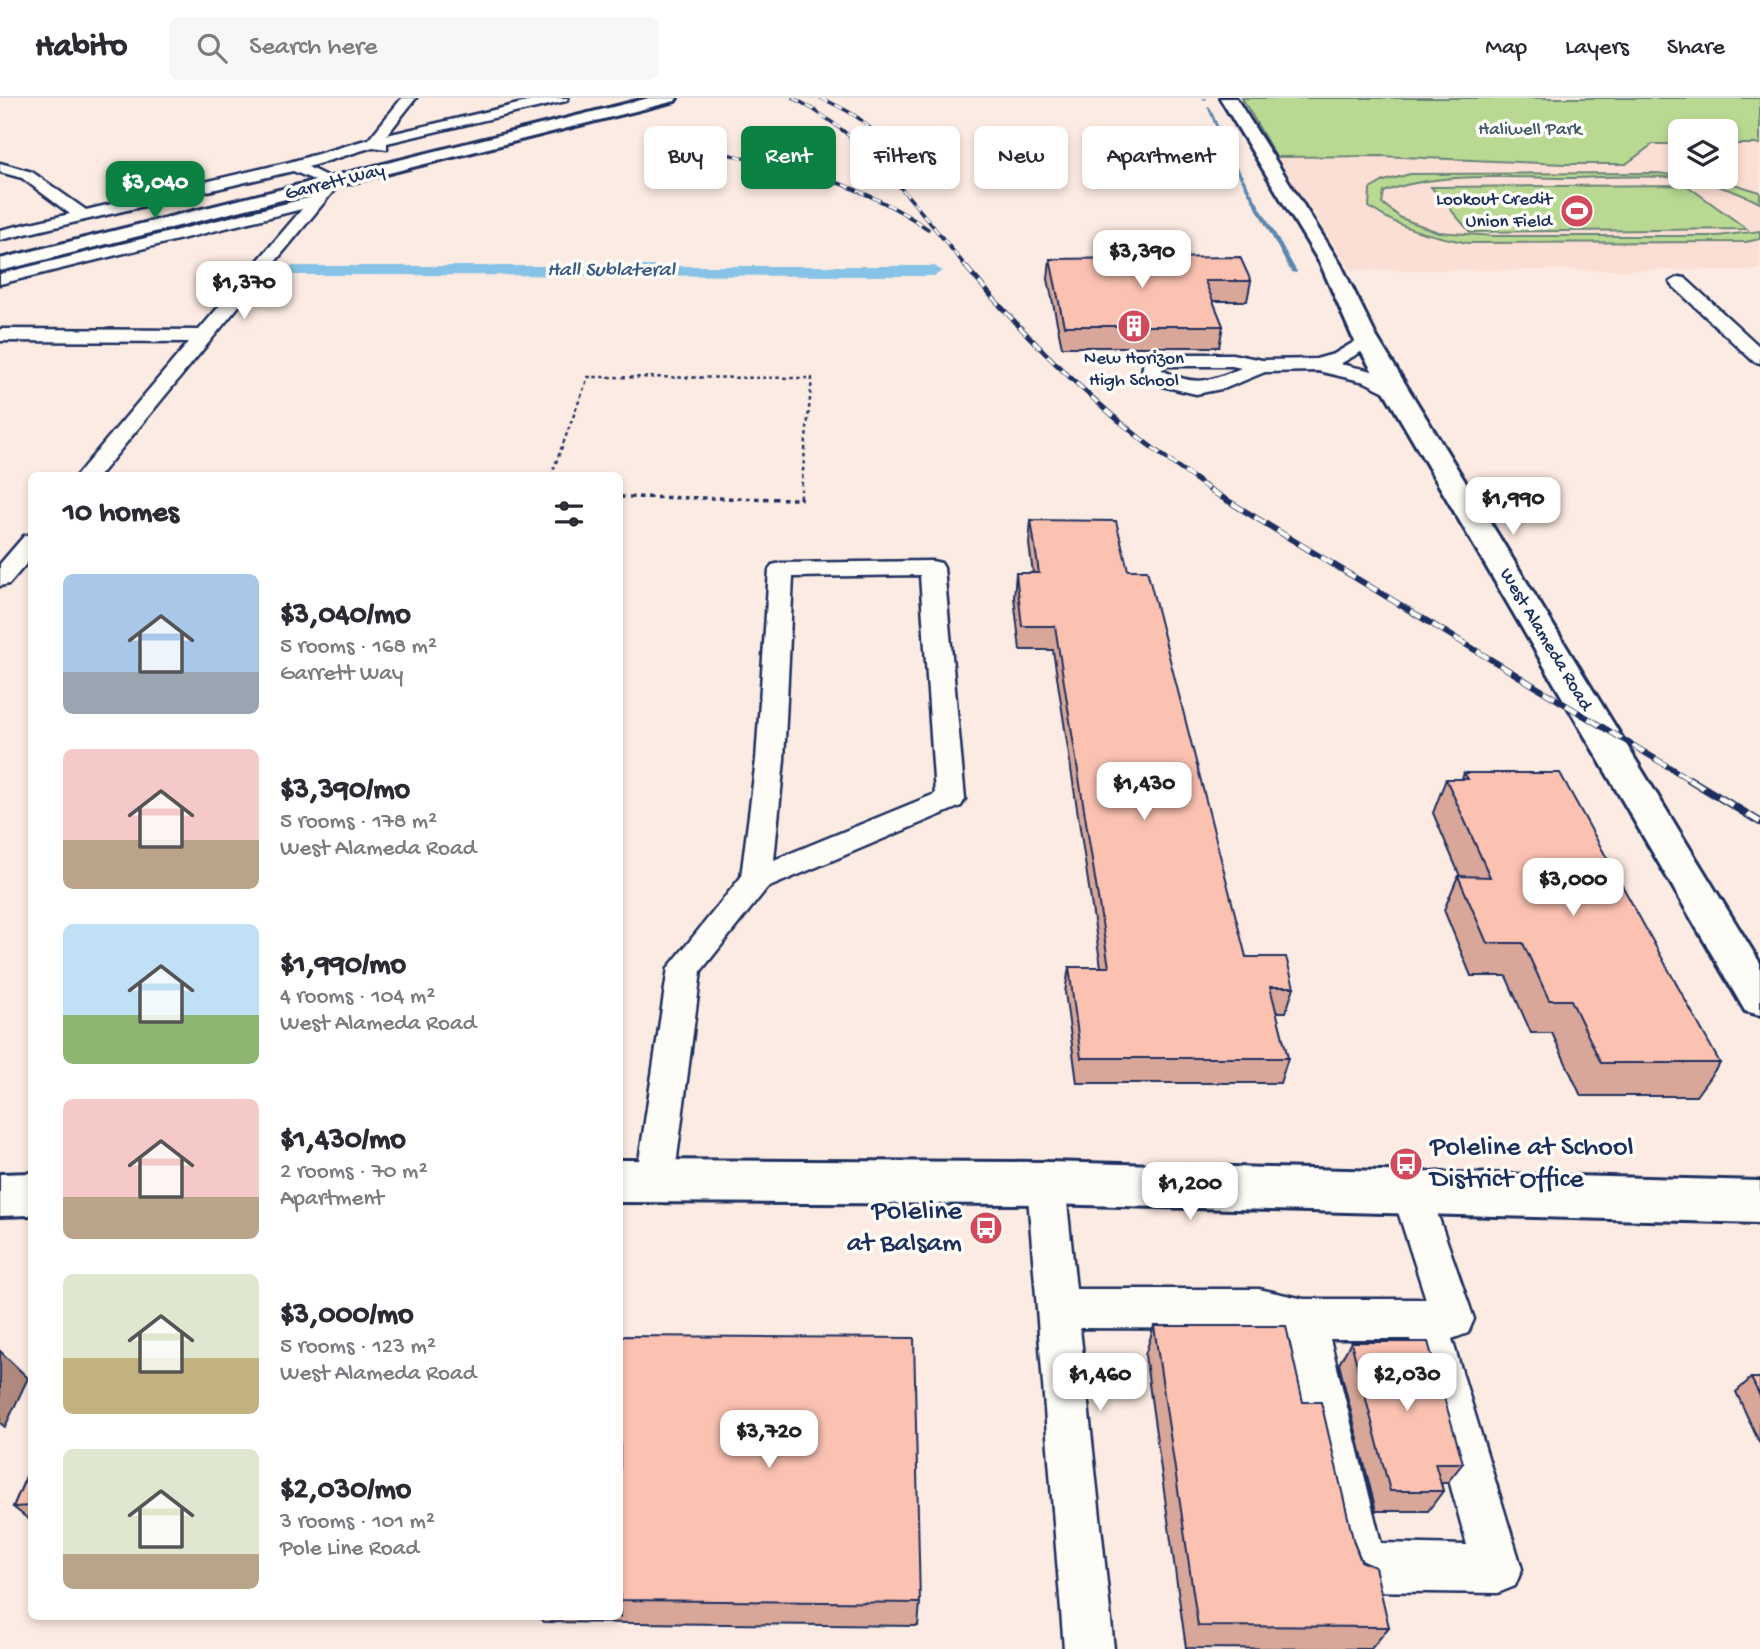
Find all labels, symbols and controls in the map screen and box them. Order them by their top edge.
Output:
search box [169,17,659,80]
text: Habito [35,29,127,67]
icon: search [193,29,231,67]
text: Search here [249,33,377,64]
text: Map [1485,34,1527,63]
text: Layers [1565,34,1629,63]
text: Share [1667,34,1725,63]
park label: Haliwell Park [1478,119,1583,142]
map controls [1668,119,1738,189]
button: layers [1668,119,1738,189]
chip: Buy [644,126,727,189]
chip: Rent [741,126,836,189]
chip: Filters [850,126,960,189]
chip: New [974,126,1068,189]
chip: Apartment [1082,126,1239,189]
street label: Garrett Way [283,159,388,206]
pin: $3,040 [98,162,212,221]
text: $3,040 [122,170,188,197]
place label: Lookout Credit Union Field [1436,189,1554,234]
sports icon: Lookout Credit Union Field [1558,192,1596,230]
pin: $3,390 [1085,230,1199,290]
text: $3,390 [1109,239,1175,266]
water label: Hall Sublateral [547,259,676,284]
pin: $1,370 [187,262,301,321]
text: $1,370 [212,270,276,297]
building icon: New Horizon High School [1115,307,1153,345]
place label: New Horizon High School [1084,348,1184,393]
pin: $1,990 [1456,478,1570,537]
text: $1,990 [1482,486,1544,513]
icon: filters [550,495,588,533]
text: 10 homes [63,497,179,532]
street label: West Alameda Road [1493,565,1598,717]
text: $3,040/mo [280,599,411,634]
icon: home [119,602,203,686]
text: 5 rooms · 168 m² [280,634,437,661]
text: Garrett Way [280,661,403,688]
pin: $1,430 [1087,762,1201,822]
text: $1,430 [1113,771,1175,798]
text: $3,390/mo [280,774,410,809]
icon: home [119,777,203,861]
text: 5 rooms · 178 m² [280,809,437,836]
text: West Alameda Road [280,836,476,863]
pin: $3,000 [1516,858,1630,918]
text: $3,000 [1539,867,1607,894]
text: $1,990/mo [280,949,406,984]
icon: home [119,952,203,1036]
text: 4 rooms · 104 m² [280,984,435,1011]
text: West Alameda Road [280,1011,476,1038]
text: $1,430/mo [280,1124,406,1159]
icon: home [119,1127,203,1211]
place label: Poleline at School District Office [1428,1132,1634,1197]
bus stop icon: Poleline at School District Office [1387,1145,1425,1183]
text: 2 rooms · 70 m² [280,1159,428,1186]
pin: $1,200 [1133,1162,1247,1222]
text: $1,200 [1158,1171,1222,1198]
text: Apartment [280,1186,384,1213]
place label: Poleline at Balsam [847,1196,963,1261]
bus stop icon: Poleline at Balsam [967,1209,1005,1247]
text: $3,000/mo [280,1299,414,1334]
icon: home [119,1302,203,1386]
text: 5 rooms · 123 m² [280,1334,436,1361]
pin: $1,460 [1043,1354,1157,1413]
pin: $2,030 [1350,1354,1464,1413]
text: West Alameda Road [280,1361,476,1388]
text: $1,460 [1069,1362,1131,1389]
text: $2,030 [1374,1362,1440,1389]
pin: $3,720 [712,1410,826,1470]
text: $3,720 [736,1419,802,1446]
text: $2,030/mo [280,1474,411,1509]
icon: home [119,1477,203,1561]
text: 3 rooms · 101 m² [280,1509,435,1536]
text: Pole Line Road [280,1536,419,1563]

